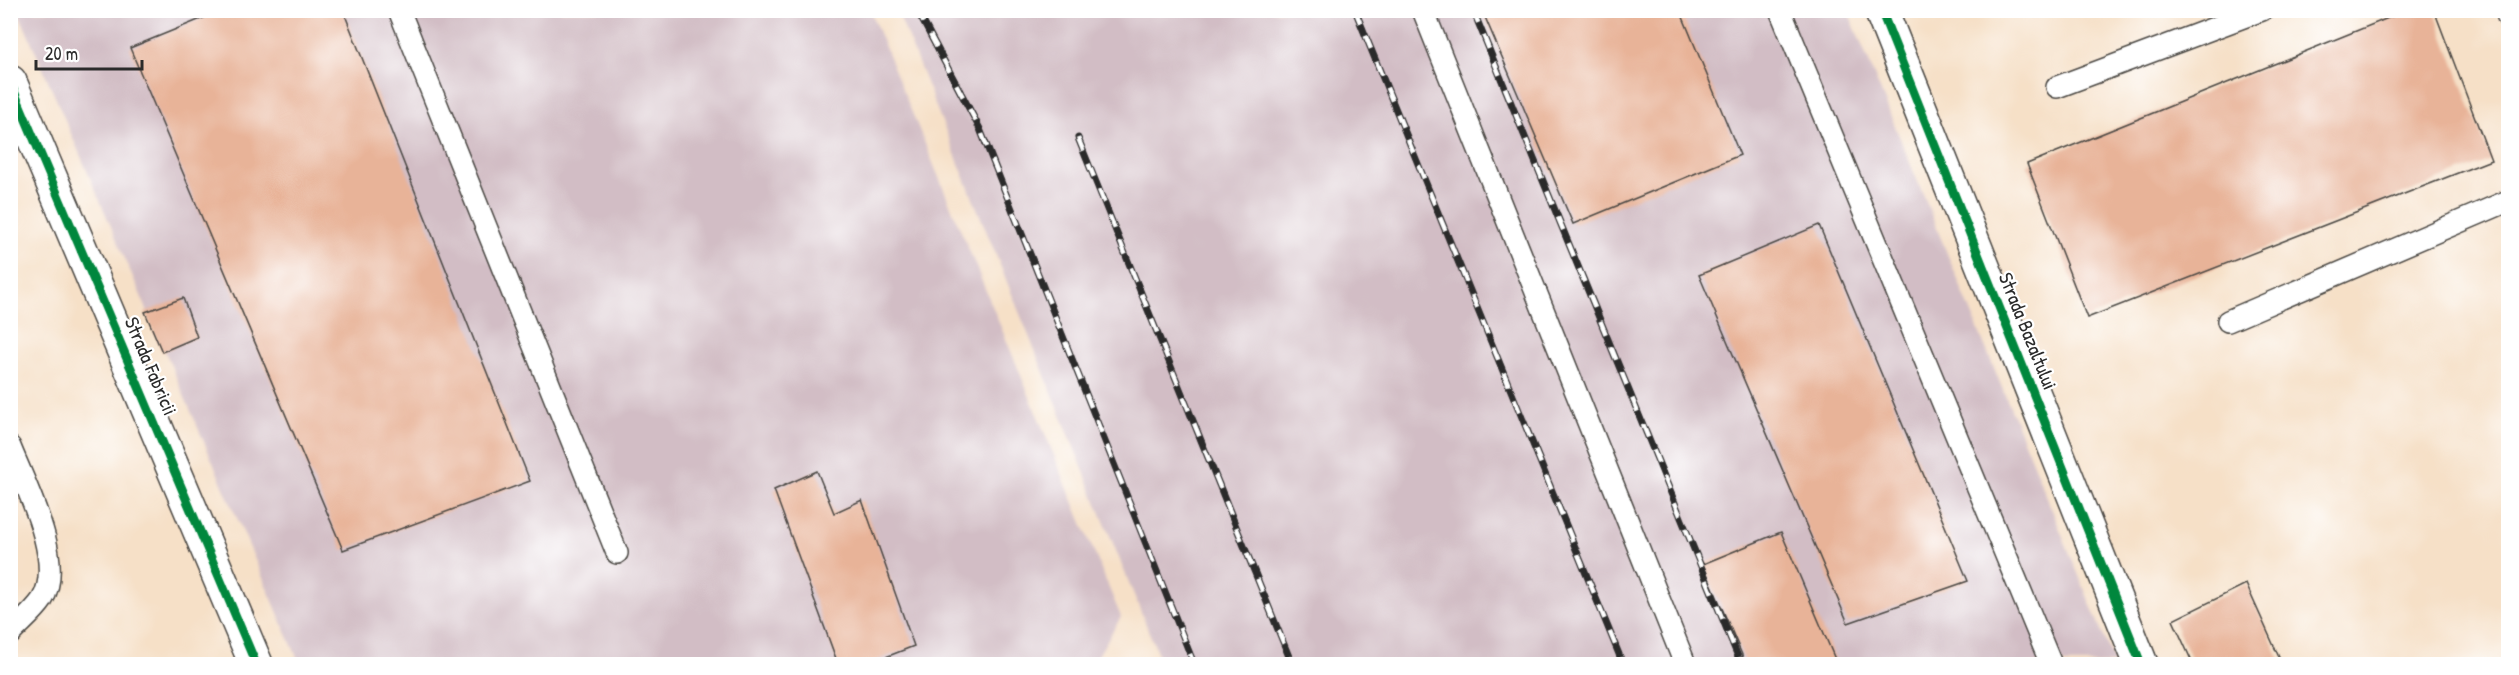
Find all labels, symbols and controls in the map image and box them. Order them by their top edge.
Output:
scale bar [36,33,142,71]
text: 20 m [45,41,78,66]
street label: Strada Bazaltului [1993,268,2064,393]
street label: Strada Fabricii [119,313,184,419]

